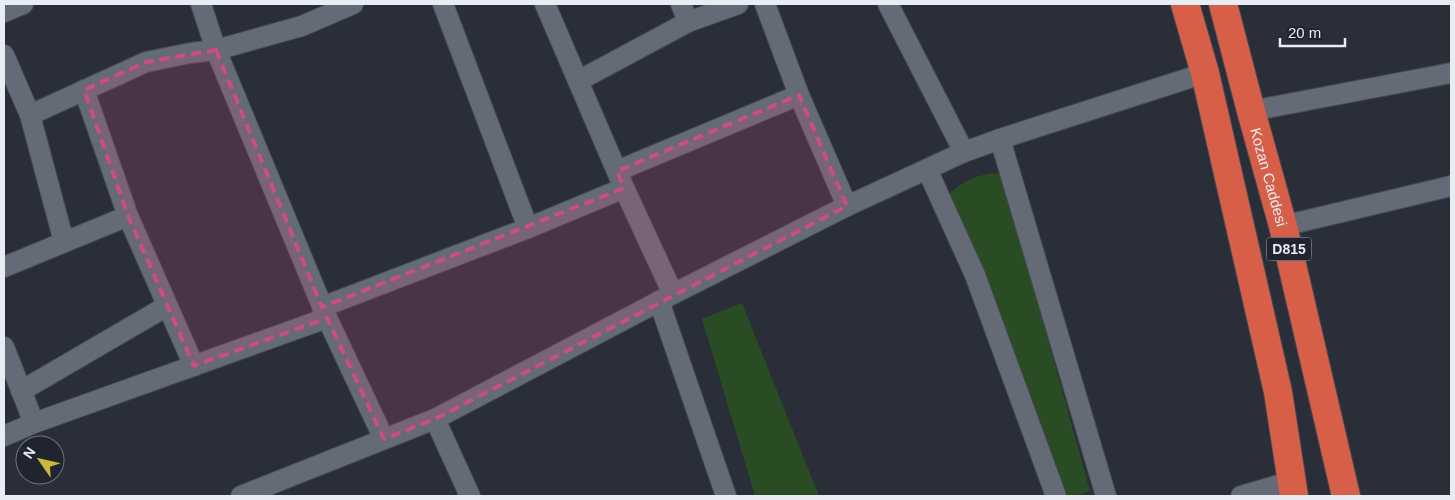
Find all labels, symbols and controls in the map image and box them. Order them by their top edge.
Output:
scale bar [1280,15,1345,47]
text: 20 m [1288,24,1321,41]
street label: Kozan Caddesi [1248,126,1291,228]
road number: D815 [1266,238,1312,260]
north arrow [15,435,65,485]
text: N [20,444,39,461]

